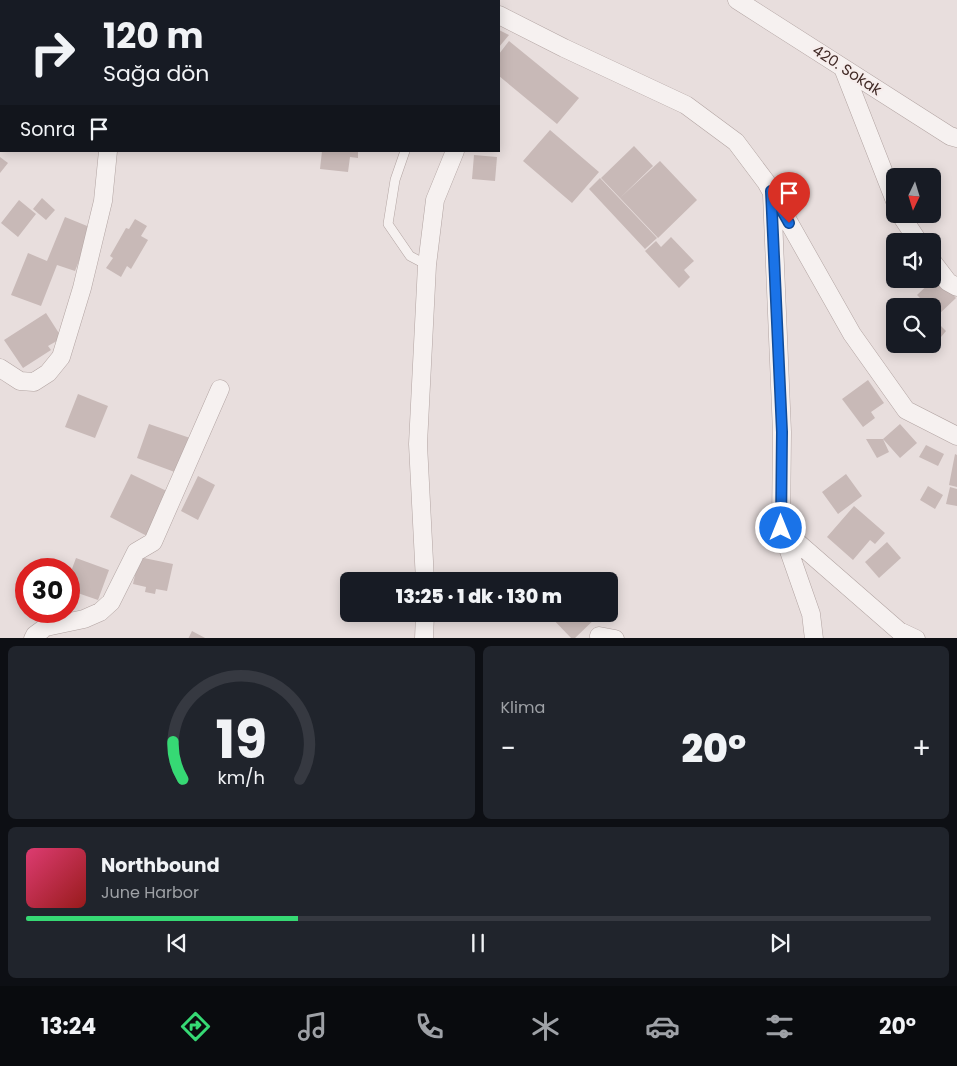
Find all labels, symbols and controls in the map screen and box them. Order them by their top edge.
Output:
text: 120 m [103,11,203,60]
icon: right [20,20,85,85]
street label: 420. Sokak [809,39,886,100]
text: Sağa dön [103,58,209,89]
icon: arrive [85,115,113,143]
text: Sonra [20,116,75,143]
north arrow [886,168,941,222]
map controls [886,168,941,353]
pin [768,172,810,223]
icon: arrive [775,179,803,207]
button: sound [886,233,941,288]
button: search [886,298,941,353]
position arrow [754,501,806,553]
speed limit sign: 30 [15,558,80,623]
text: 13:25 · 1 dk · 130 m [396,583,562,610]
text: Klima [501,696,545,719]
text: 19 [215,703,267,776]
text: 20° [681,722,746,775]
text: − [501,729,516,768]
text: + [912,729,931,768]
text: km/h [217,765,265,790]
text: Northbound [101,852,220,879]
text: June Harbor [101,881,199,904]
icon: previous [163,929,191,957]
icon: pause [464,929,492,957]
icon: next [766,929,794,957]
icon: directions [178,1009,213,1044]
icon: music [295,1009,330,1044]
icon: phone [412,1009,447,1044]
icon: climate [528,1009,563,1044]
icon: car [645,1009,680,1044]
icon: filters [762,1009,797,1044]
text: 13:24 [41,1011,96,1042]
text: 20° [879,1011,916,1042]

